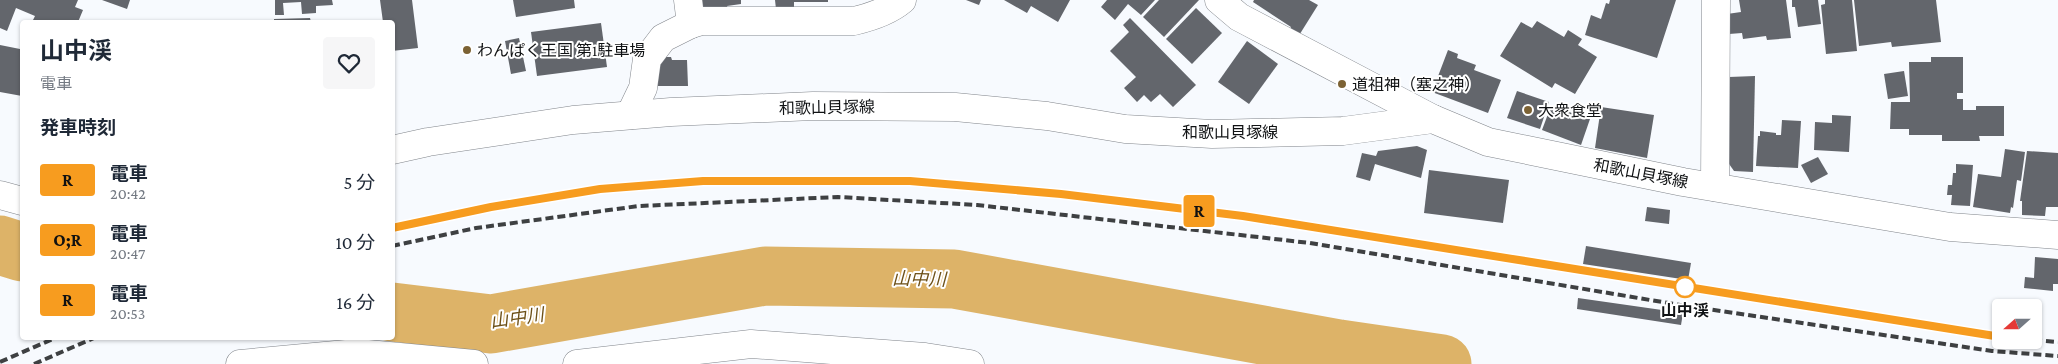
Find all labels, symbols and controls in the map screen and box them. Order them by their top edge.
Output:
text: 山中渓 [40,37,112,64]
button: heart [323,37,375,89]
place label: わんぱく王国 第1駐車場 [477,42,645,59]
marker: わんぱく王国 第1駐車場 [461,44,473,56]
text: 電車 [40,75,72,92]
place label: 道祖神（塞之神） [1352,76,1480,93]
marker: 道祖神（塞之神） [1336,78,1348,90]
street label: 和歌山貝塚線 [779,98,875,117]
place label: 大衆食堂 [1538,102,1602,119]
marker: 大衆食堂 [1522,104,1534,116]
text: 発車時刻 [40,117,116,138]
street label: 和歌山貝塚線 [1182,124,1278,141]
street label: 和歌山貝塚線 [1592,156,1690,191]
text: 電車 [110,163,148,184]
text: R [62,170,73,190]
text: 5 分 [343,172,375,193]
text: 20:42 [110,185,146,202]
line badge: R [1183,195,1215,227]
text: R [1194,201,1204,221]
text: 電車 [110,223,148,244]
text: O;R [53,230,82,250]
text: 10 分 [335,232,375,253]
text: 20:47 [110,245,145,262]
water label: 山中川 [892,269,948,290]
marker: 山中渓 [1674,276,1696,298]
text: 電車 [110,283,148,304]
text: R [62,290,73,310]
text: 16 分 [336,292,375,313]
north arrow [1992,299,2042,349]
map controls [1992,299,2042,349]
place label: 山中渓 [1661,302,1709,319]
water label: 山中川 [489,304,547,332]
text: 20:53 [110,305,145,322]

